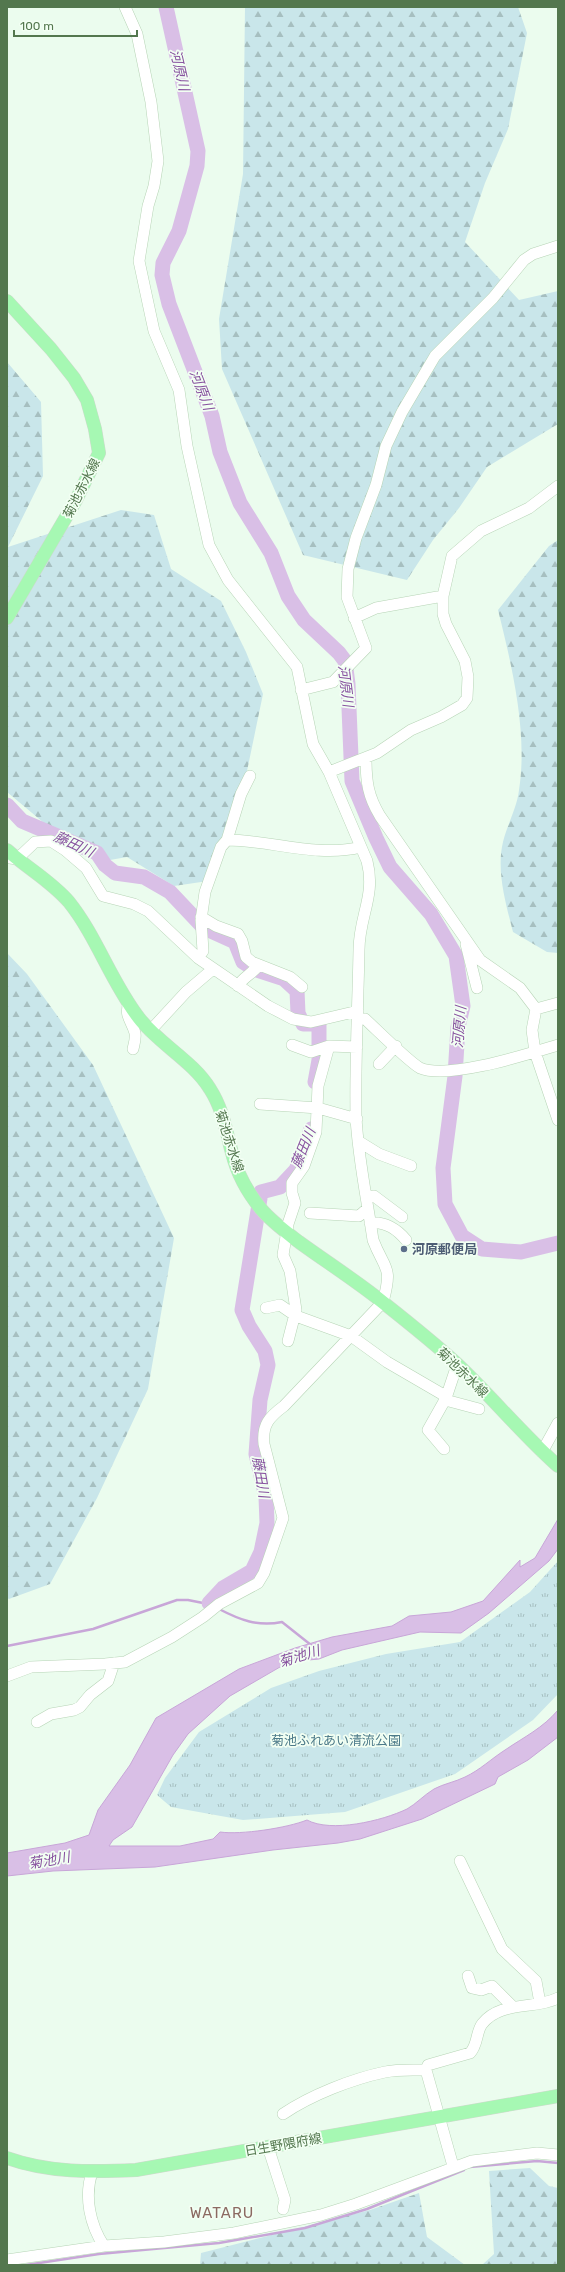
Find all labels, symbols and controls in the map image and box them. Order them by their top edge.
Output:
scale bar [14,12,137,38]
text: 100 m [20,19,54,33]
water label: 河原川 [167,48,193,94]
water label: 河原川 [186,368,218,415]
street label: 菊池赤水線 [60,456,103,521]
water label: 河原川 [335,664,357,710]
water label: 藤田川 [51,828,98,862]
water label: 河原川 [449,1003,470,1049]
street label: 菊池赤水線 [212,1108,247,1174]
water label: 藤田川 [288,1124,320,1171]
place label: 河原郵便局 [412,1242,477,1257]
marker: 河原郵便局 [399,1244,409,1254]
street label: 菊池赤水線 [434,1344,491,1400]
water label: 藤田川 [248,1455,273,1501]
water label: 菊池川 [277,1642,324,1671]
park label: 菊池ふれあい清流公園 [271,1733,401,1748]
water label: 菊池川 [27,1848,73,1873]
street label: 日生野隈府線 [243,2130,323,2159]
district label: WATARU [190,2204,254,2222]

